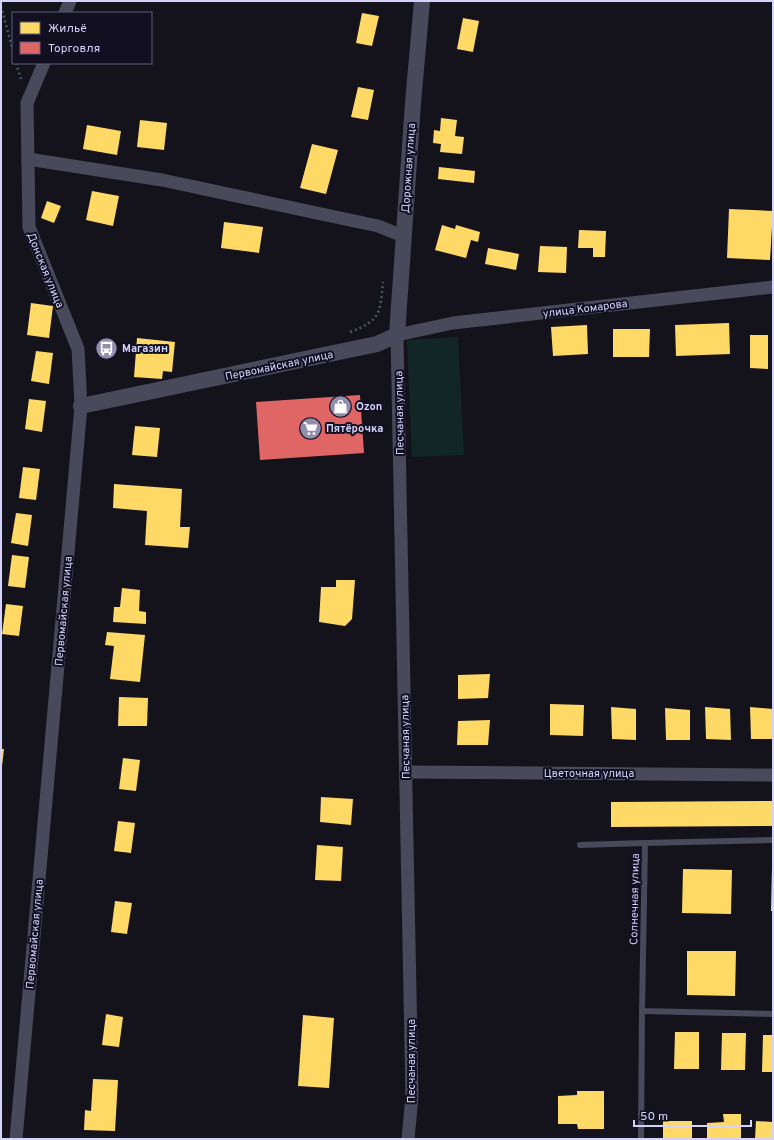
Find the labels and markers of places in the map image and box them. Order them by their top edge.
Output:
bus stop icon: Магазин [94,335,120,361]
place label: Магазин [122,342,168,356]
shop icon: Ozon [328,393,354,419]
place label: Ozon [356,400,382,414]
supermarket icon: Пятёрочка [297,415,323,441]
place label: Пятёрочка [326,422,384,436]

